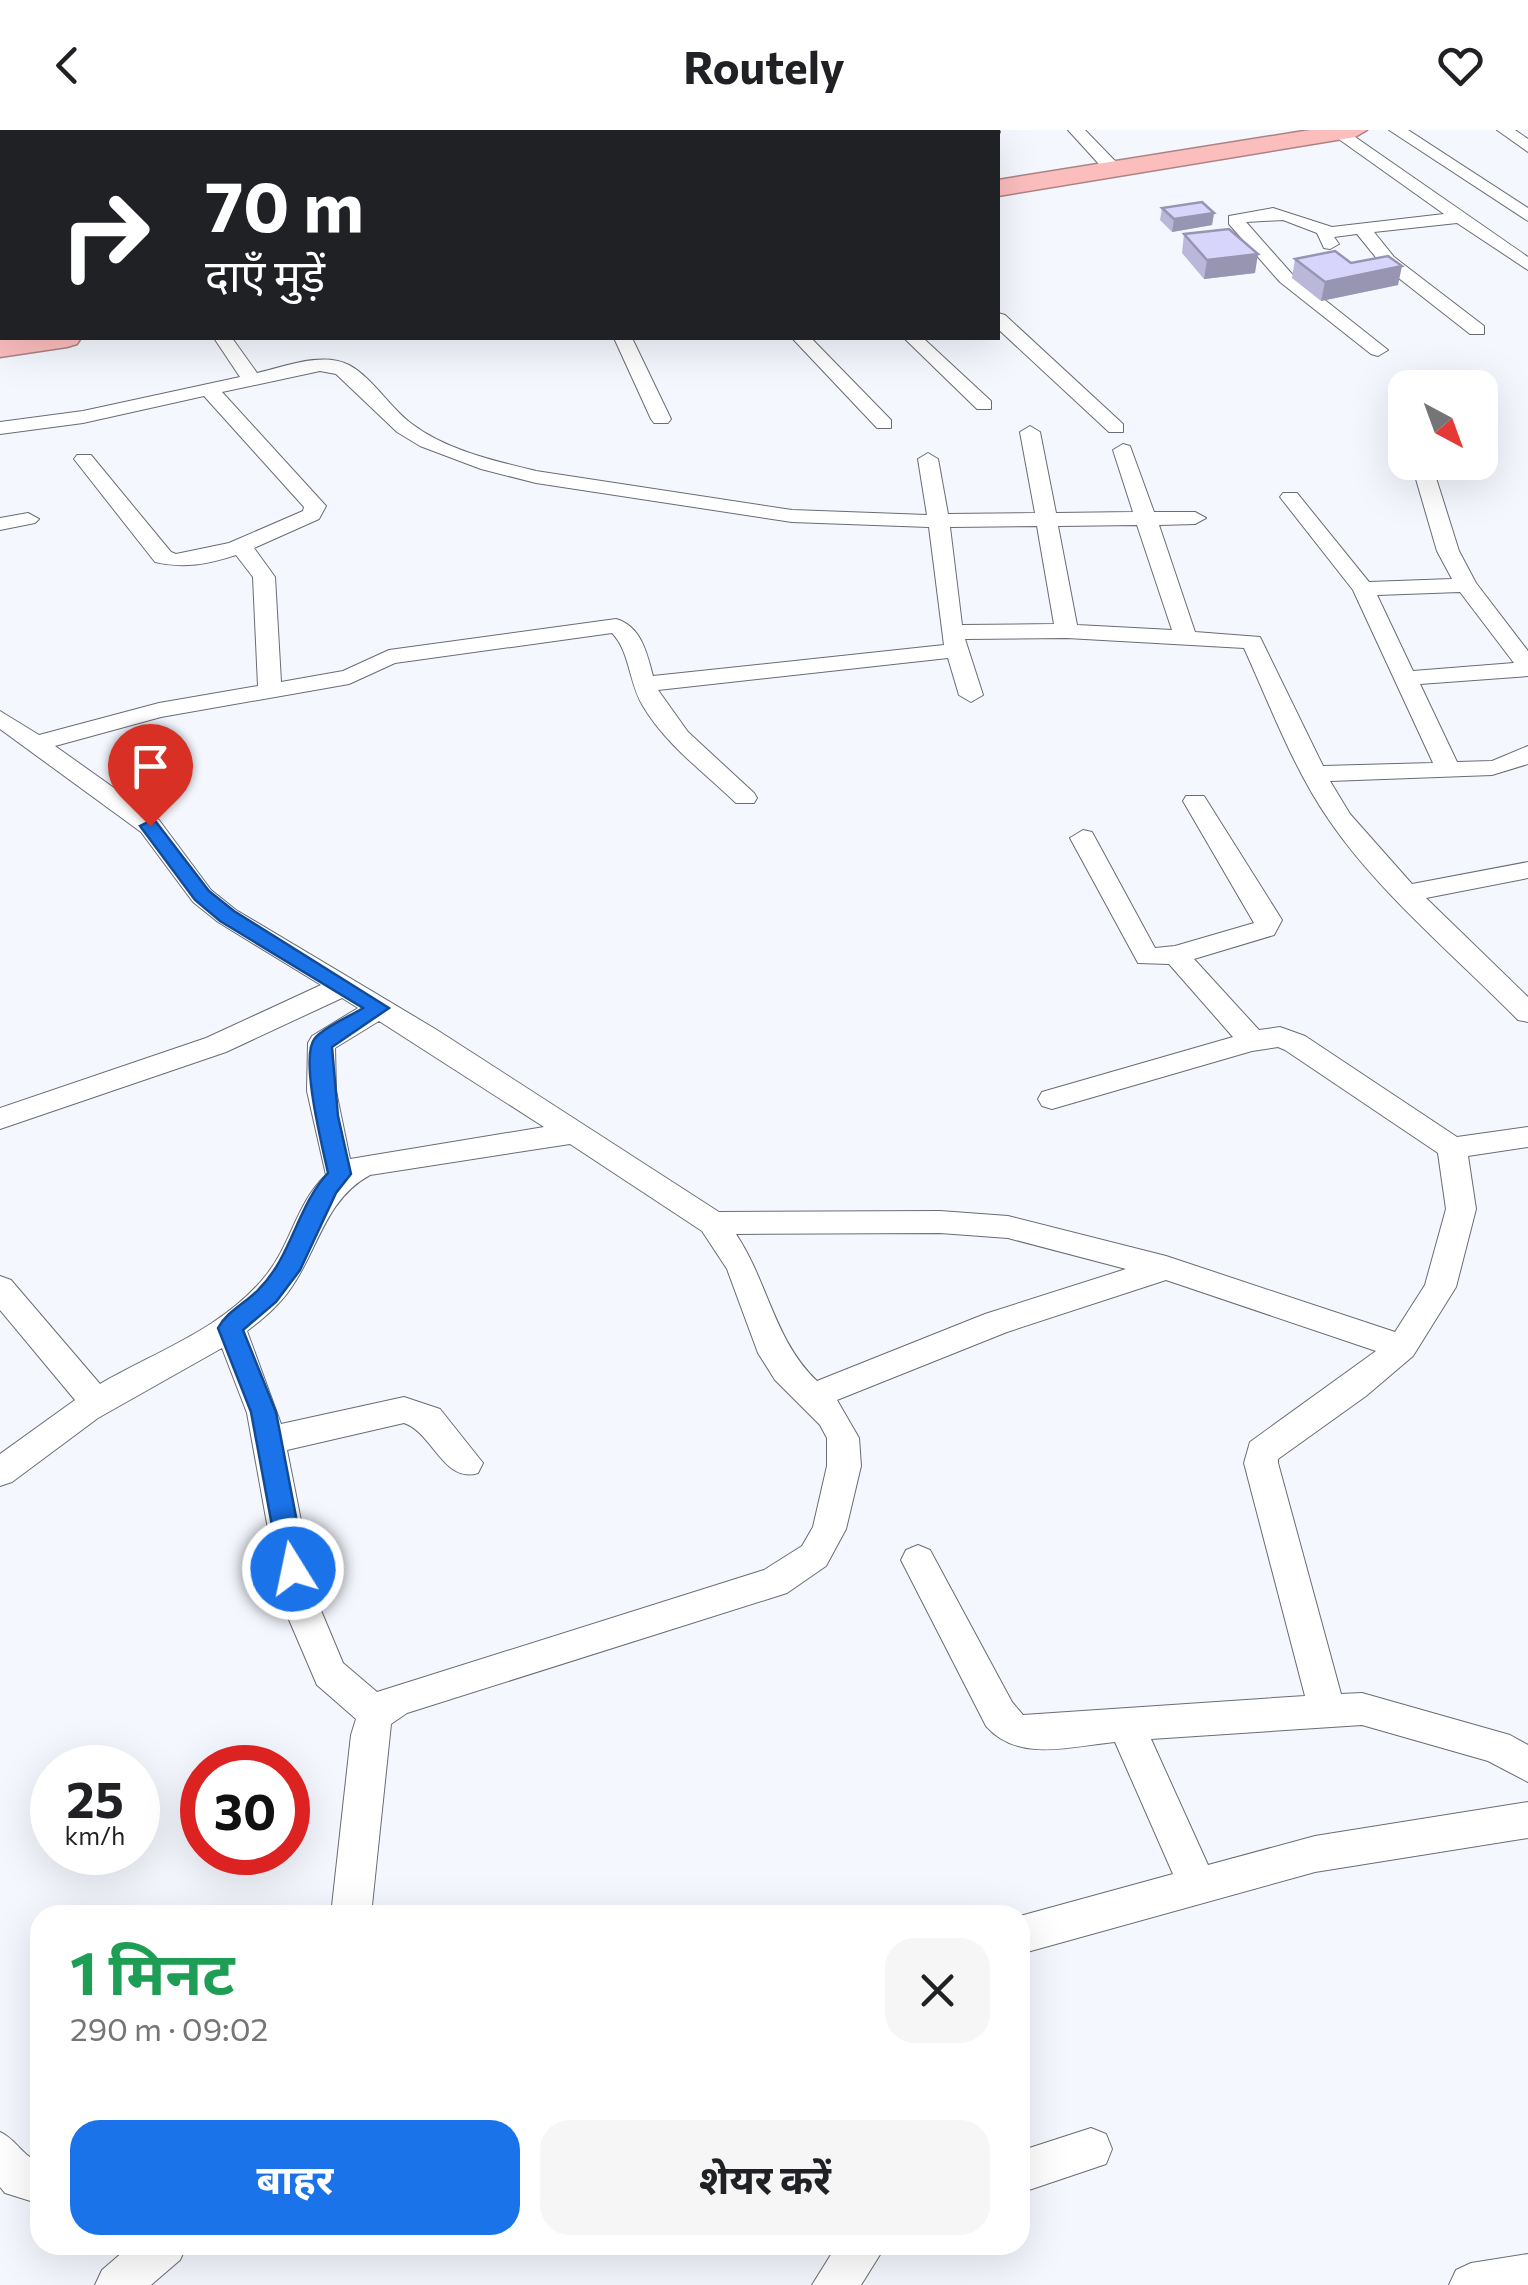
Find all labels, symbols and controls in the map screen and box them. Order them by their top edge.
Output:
icon: back [40,38,95,93]
text: Routely [683,38,845,93]
icon: heart [1433,38,1488,93]
text: 70 m [205,161,364,246]
icon: right [40,170,170,300]
text: दाएँ मुड़ें [205,246,325,301]
north arrow [1388,370,1498,480]
map controls [1388,370,1498,480]
pin [108,724,193,827]
icon: arrive [123,739,178,794]
position arrow [241,1517,345,1621]
speed limit sign: 30 [180,1745,310,1875]
text: 25 [66,1767,124,1828]
text: km/h [65,1820,125,1850]
text: 1 मिनट [70,1934,235,2007]
button: close [885,1938,990,2043]
text: 290 m · 09:02 [70,2008,268,2048]
button: बाहर [70,2120,520,2235]
button: शेयर करें [540,2120,990,2235]

